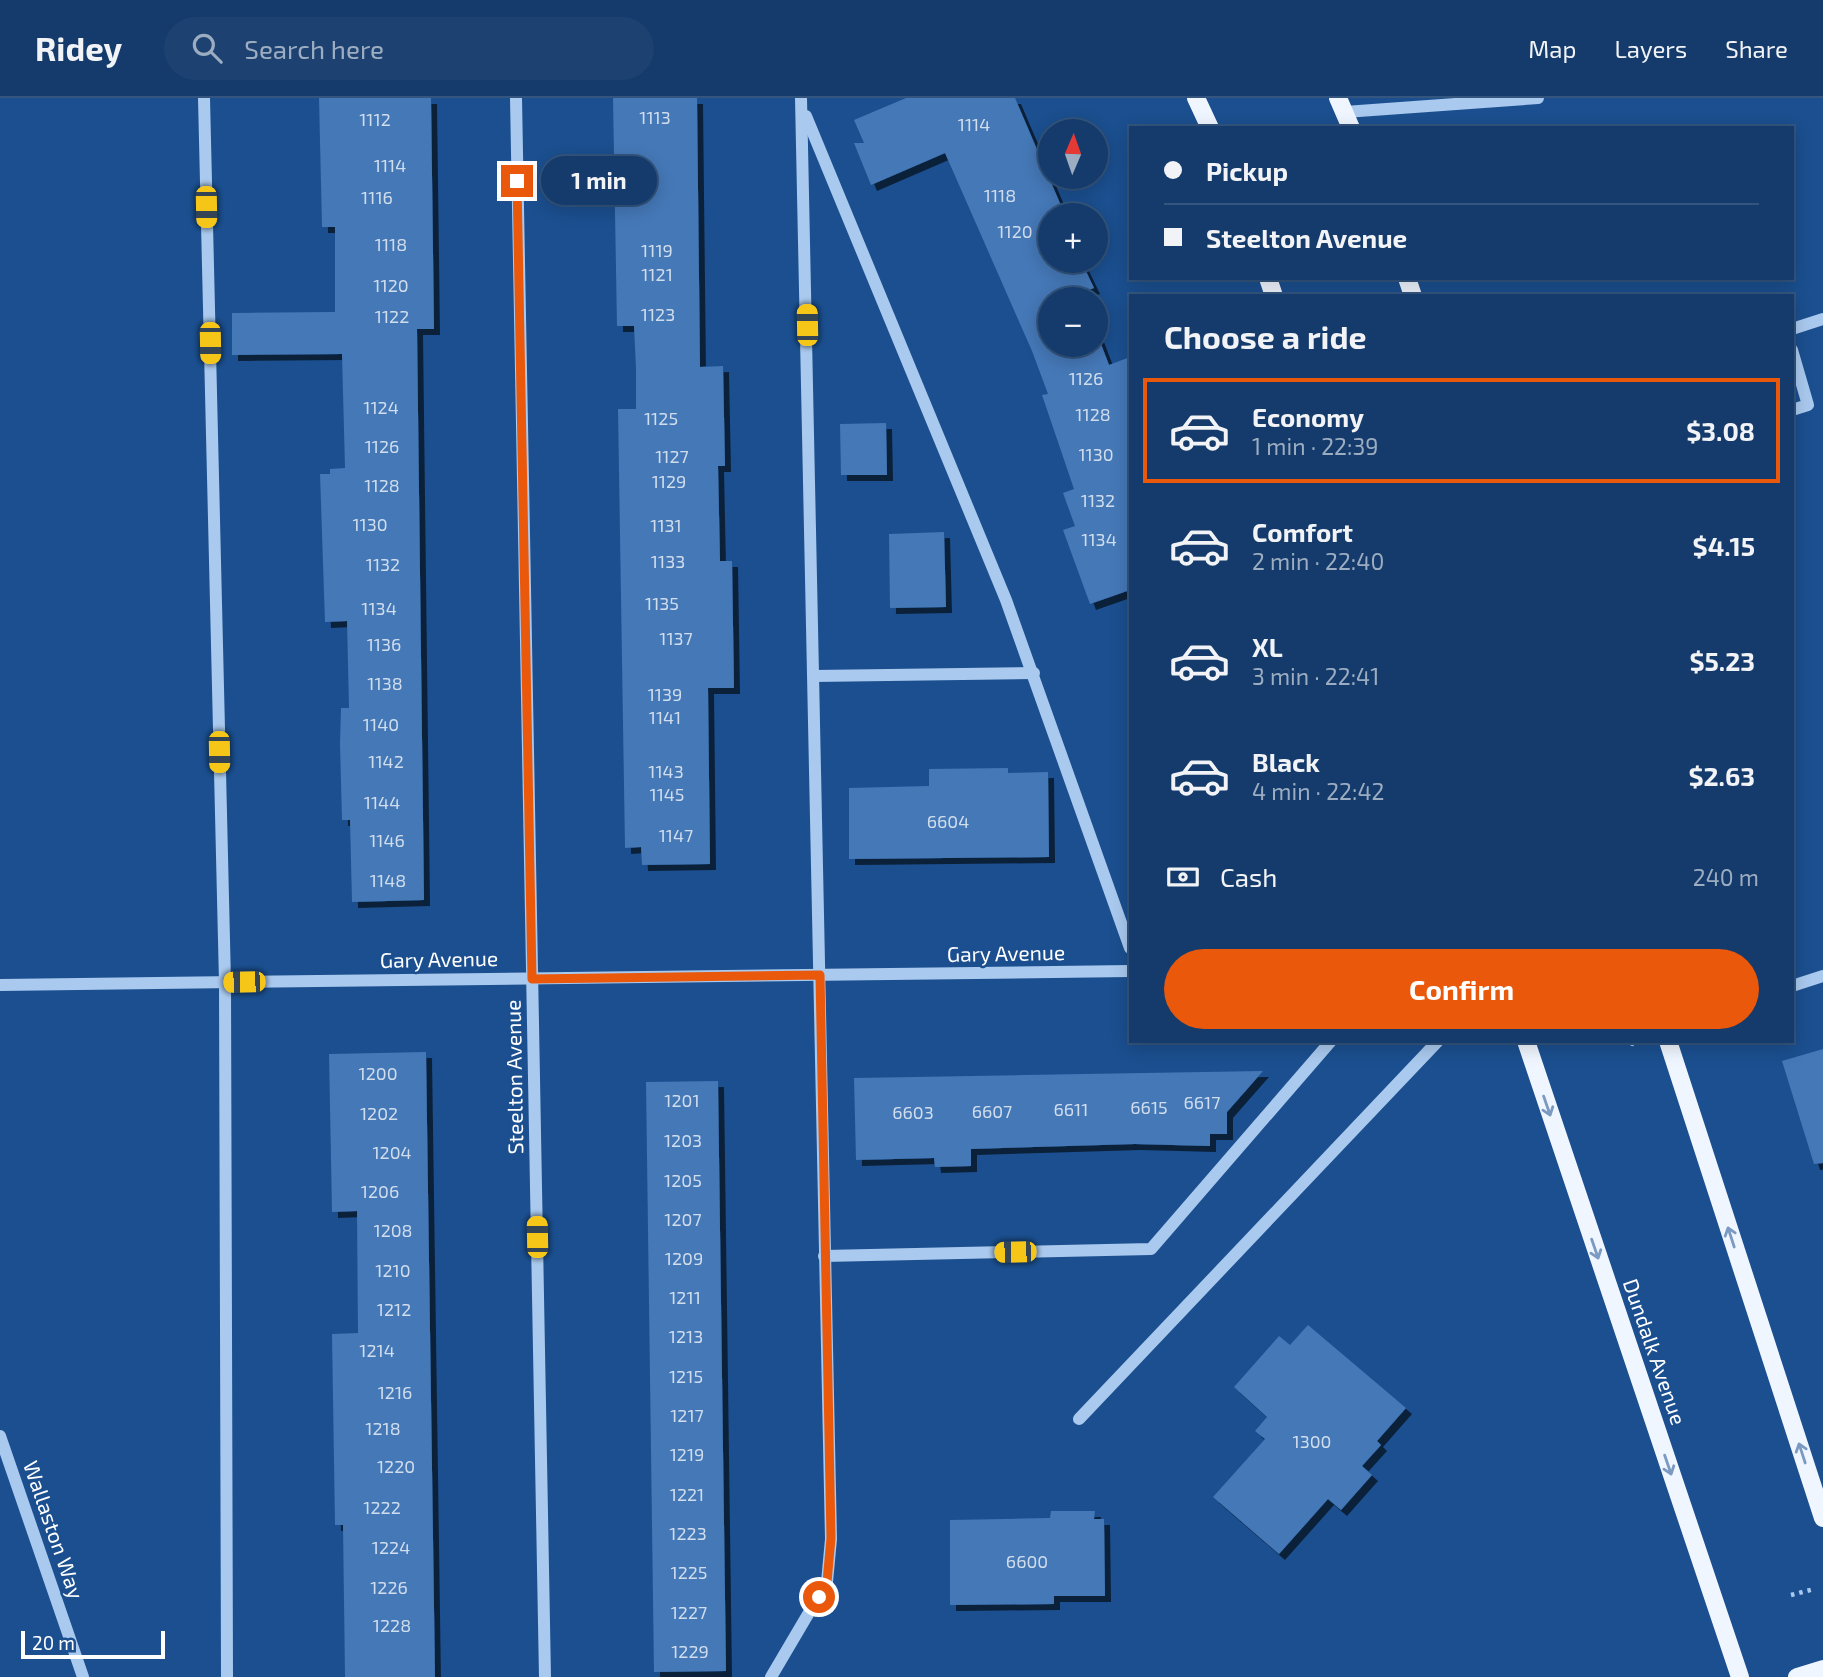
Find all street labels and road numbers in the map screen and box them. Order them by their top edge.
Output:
street label: Gary Avenue [947,939,1065,966]
street label: Gary Avenue [380,945,498,972]
street label: Steelton Avenue [500,999,527,1155]
street label: Dundalk Avenue [1619,1275,1692,1428]
street label: Wallaston Way [19,1457,90,1602]

